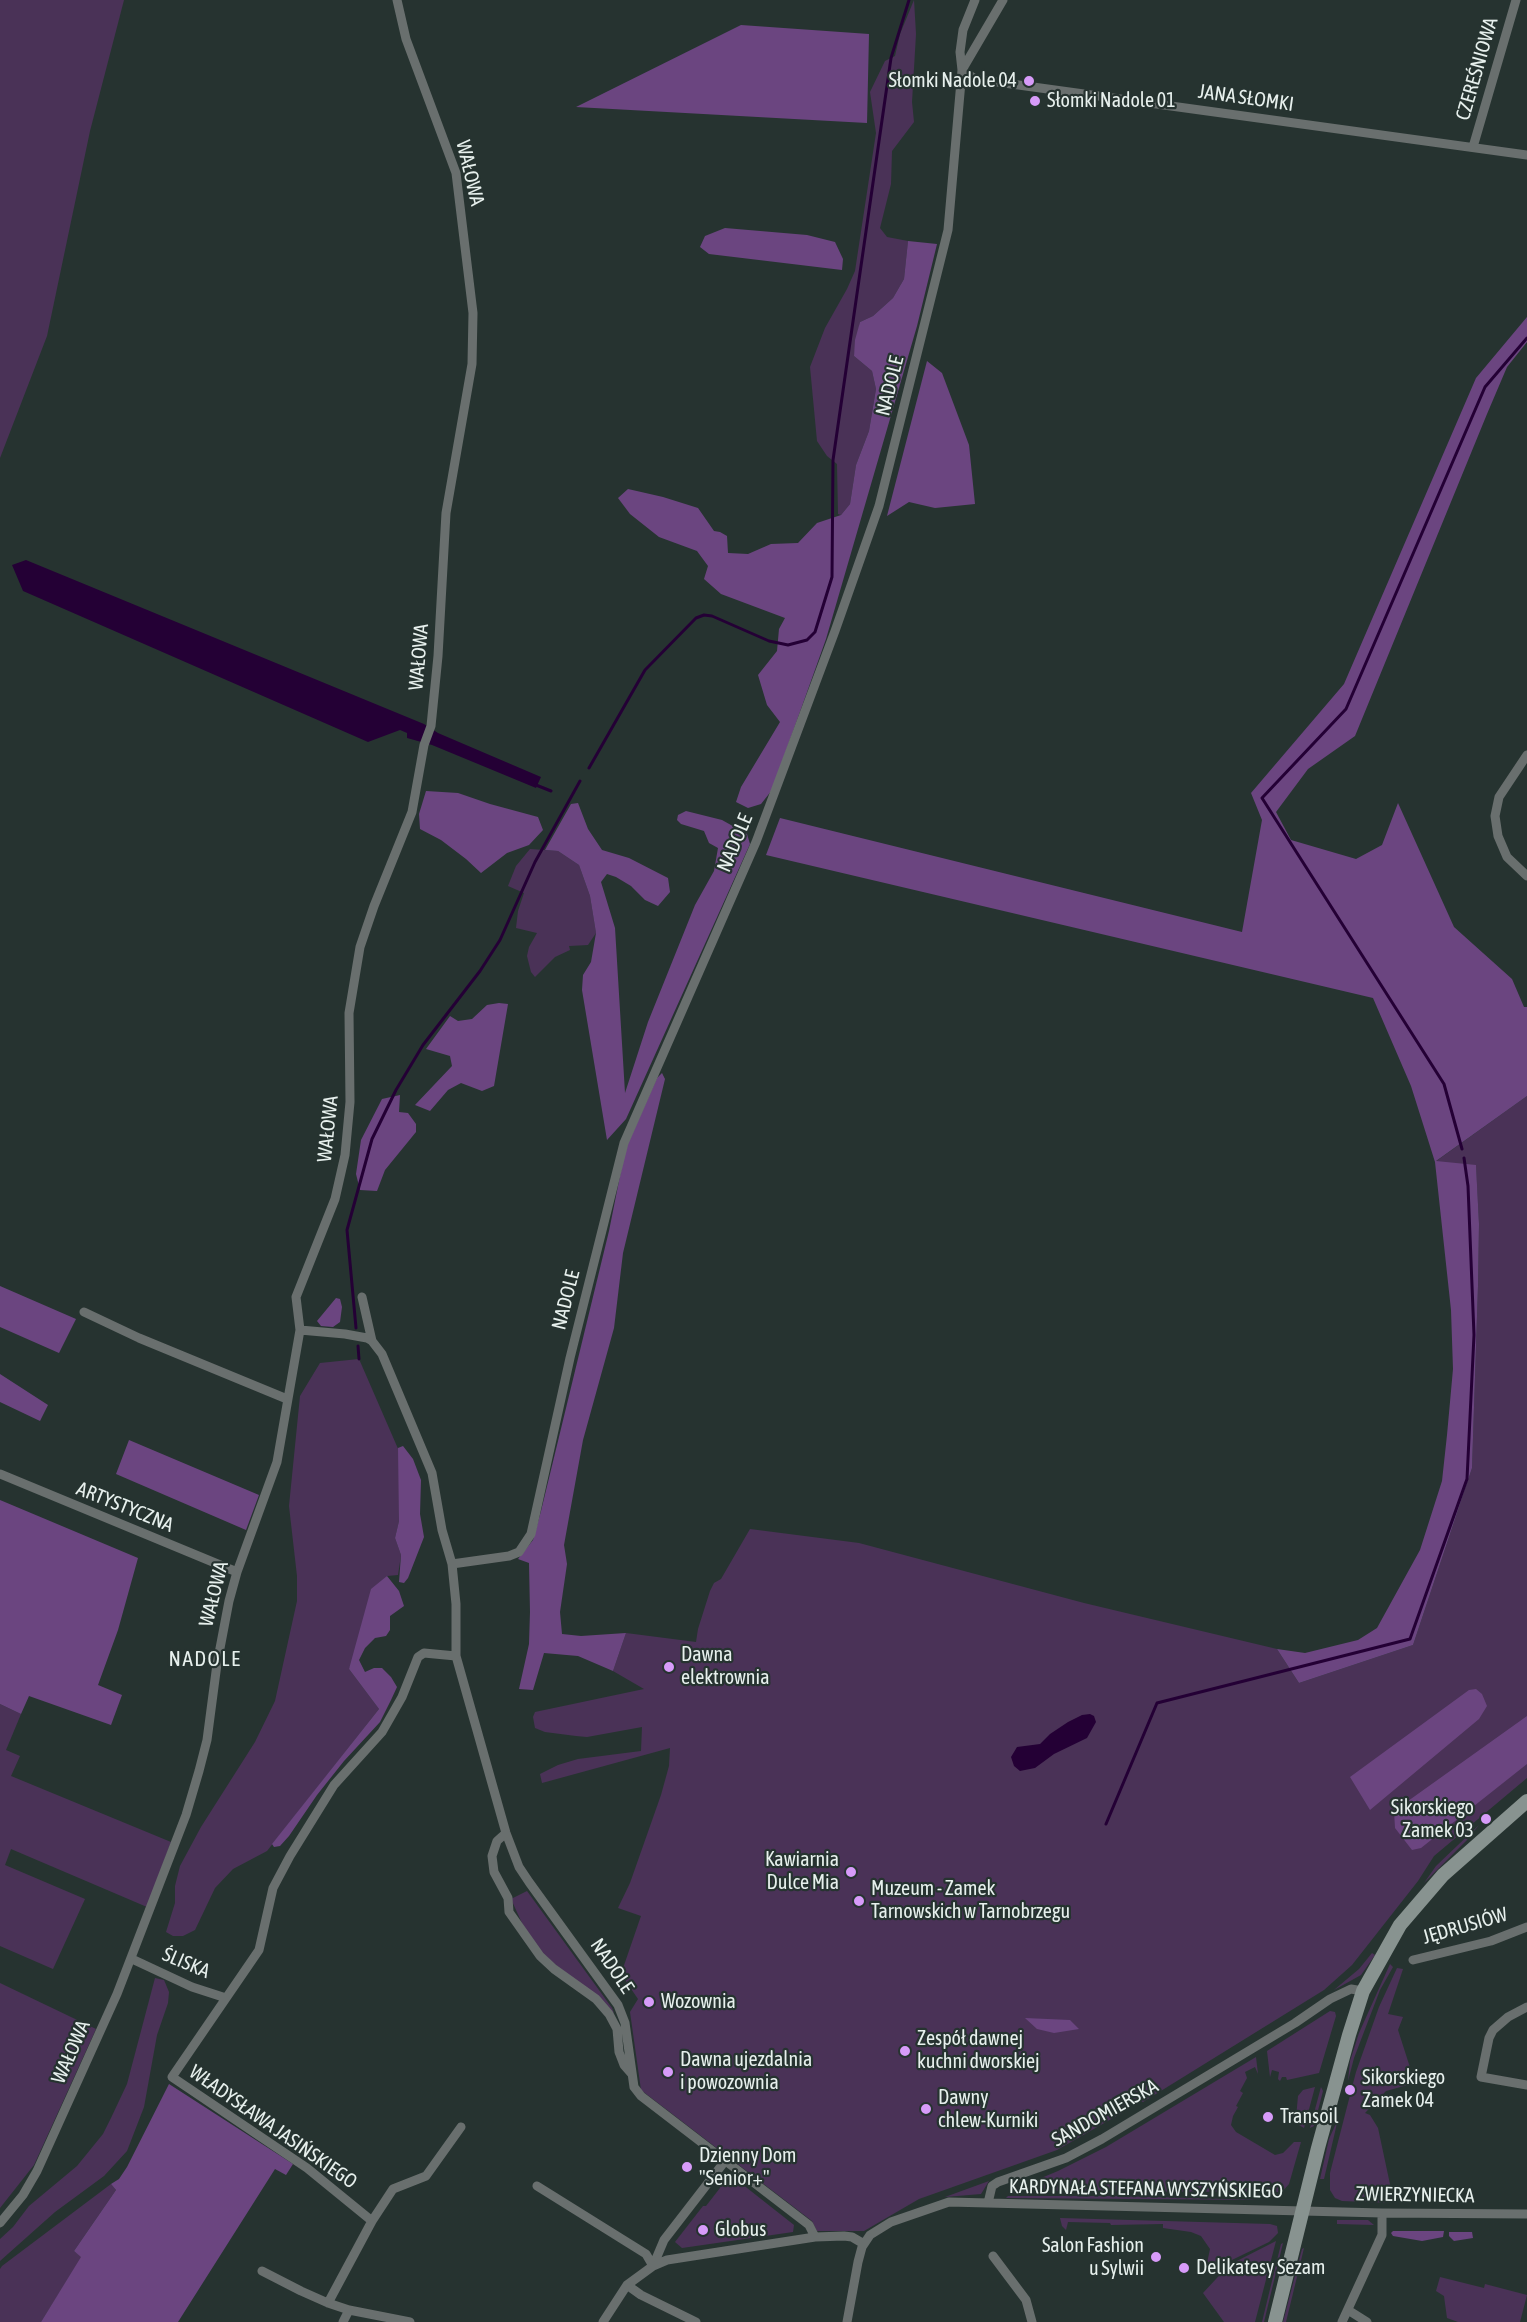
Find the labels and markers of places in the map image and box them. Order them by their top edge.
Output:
place label: Słomki Nadole 04 [888,69,1017,93]
marker: Słomki Nadole 04 [1022,74,1036,88]
place label: Słomki Nadole 01 [1047,89,1176,113]
marker: Słomki Nadole 01 [1028,94,1042,108]
place label: Dawna elektrownia [681,1643,769,1690]
marker: Dawna elektrownia [662,1660,676,1674]
place label: Sikorskiego Zamek 03 [1391,1796,1474,1843]
marker: Sikorskiego Zamek 03 [1479,1812,1493,1826]
place label: Kawiarnia Dulce Mia [765,1848,839,1895]
marker: Kawiarnia Dulce Mia [844,1865,858,1879]
place label: Muzeum - Zamek Tarnowskich w Tarnobrzegu [871,1877,1070,1924]
marker: Muzeum - Zamek Tarnowskich w Tarnobrzegu [852,1894,866,1908]
place label: Wozownia [661,1990,736,2014]
marker: Wozownia [642,1995,656,2009]
place label: Zespół dawnej kuchni dworskiej [917,2027,1040,2074]
marker: Zespół dawnej kuchni dworskiej [898,2044,912,2058]
place label: Dawna ujezdalnia i powozownia [680,2048,812,2095]
marker: Dawna ujezdalnia i powozownia [661,2065,675,2079]
place label: Sikorskiego Zamek 04 [1362,2066,1445,2113]
marker: Sikorskiego Zamek 04 [1343,2083,1357,2097]
place label: Dawny chlew-Kurniki [938,2086,1038,2133]
marker: Dawny chlew-Kurniki [919,2102,933,2116]
place label: Transoil [1280,2105,1338,2129]
marker: Transoil [1261,2110,1275,2124]
place label: Dzienny Dom "Senior+" [699,2144,796,2191]
marker: Dzienny Dom "Senior+" [680,2160,694,2174]
place label: Globus [715,2218,766,2242]
marker: Globus [696,2223,710,2237]
place label: Salon Fashion u Sylwii [1042,2234,1144,2281]
marker: Salon Fashion u Sylwii [1149,2250,1163,2264]
place label: Delikatesy Sezam [1196,2256,1325,2280]
marker: Delikatesy Sezam [1177,2261,1191,2275]

